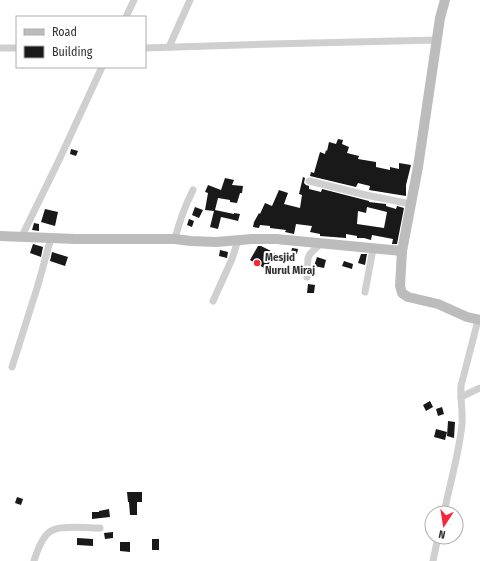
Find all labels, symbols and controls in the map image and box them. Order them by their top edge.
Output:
legend [16,16,146,68]
text: Road [52,25,77,39]
text: Building [52,45,93,59]
place label: Mesjid Nurul Miraj [265,251,315,277]
marker: Mesjid Nurul Miraj [252,258,262,268]
north arrow [424,505,464,545]
text: N [437,527,447,541]

